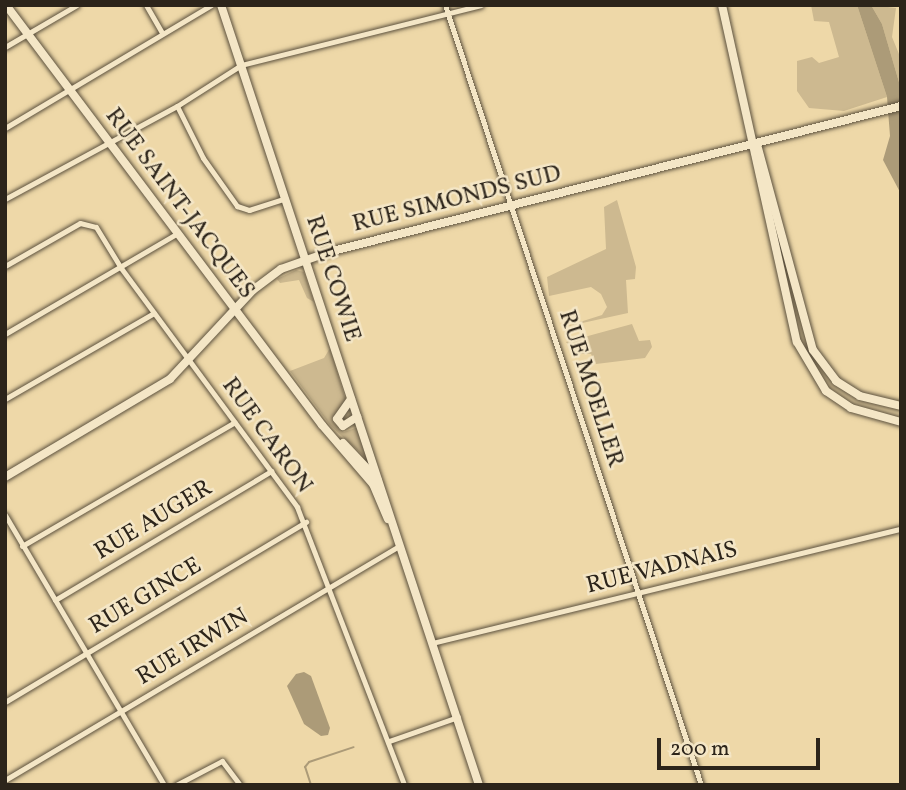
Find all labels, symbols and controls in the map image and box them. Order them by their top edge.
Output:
street label: RUE SAINT-JACQUES [98,103,260,305]
street label: RUE SIMONDS SUD [350,160,564,240]
street label: RUE COWIE [298,212,366,346]
street label: RUE MOELLER [551,307,629,471]
street label: RUE CARON [214,373,318,499]
street label: RUE AUGER [90,475,218,567]
street label: RUE VADNAIS [583,536,741,602]
street label: RUE GINCE [85,552,207,642]
street label: RUE IRWIN [132,603,254,693]
scale bar [661,724,824,768]
text: 200 m [670,735,730,764]

